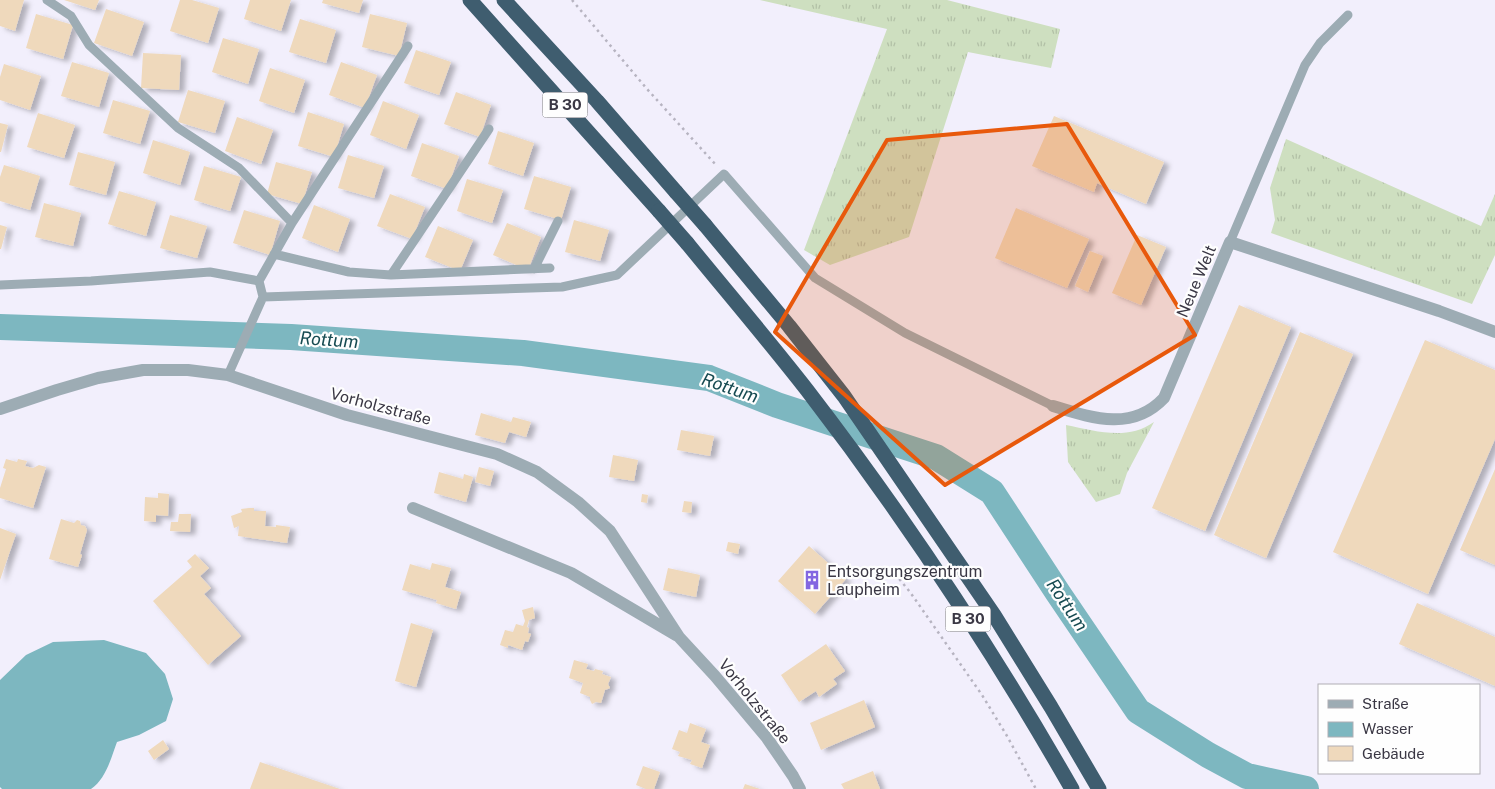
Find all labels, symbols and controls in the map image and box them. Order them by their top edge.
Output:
road number: B 30 [542,92,588,118]
street label: Neue Welt [1173,242,1220,320]
water label: Rottum [299,327,359,352]
water label: Rottum [699,368,761,407]
street label: Vorholzstraße [328,384,433,429]
place label: Entsorgungszentrum Laupheim [827,562,982,599]
building icon: Entsorgungszentrum Laupheim [801,569,823,591]
water label: Rottum [1042,575,1093,635]
road number: B 30 [946,606,990,632]
street label: Vorholzstraße [715,655,795,748]
legend [1318,684,1480,774]
text: Straße [1362,695,1409,712]
text: Wasser [1362,720,1414,737]
text: Gebäude [1362,745,1425,762]

